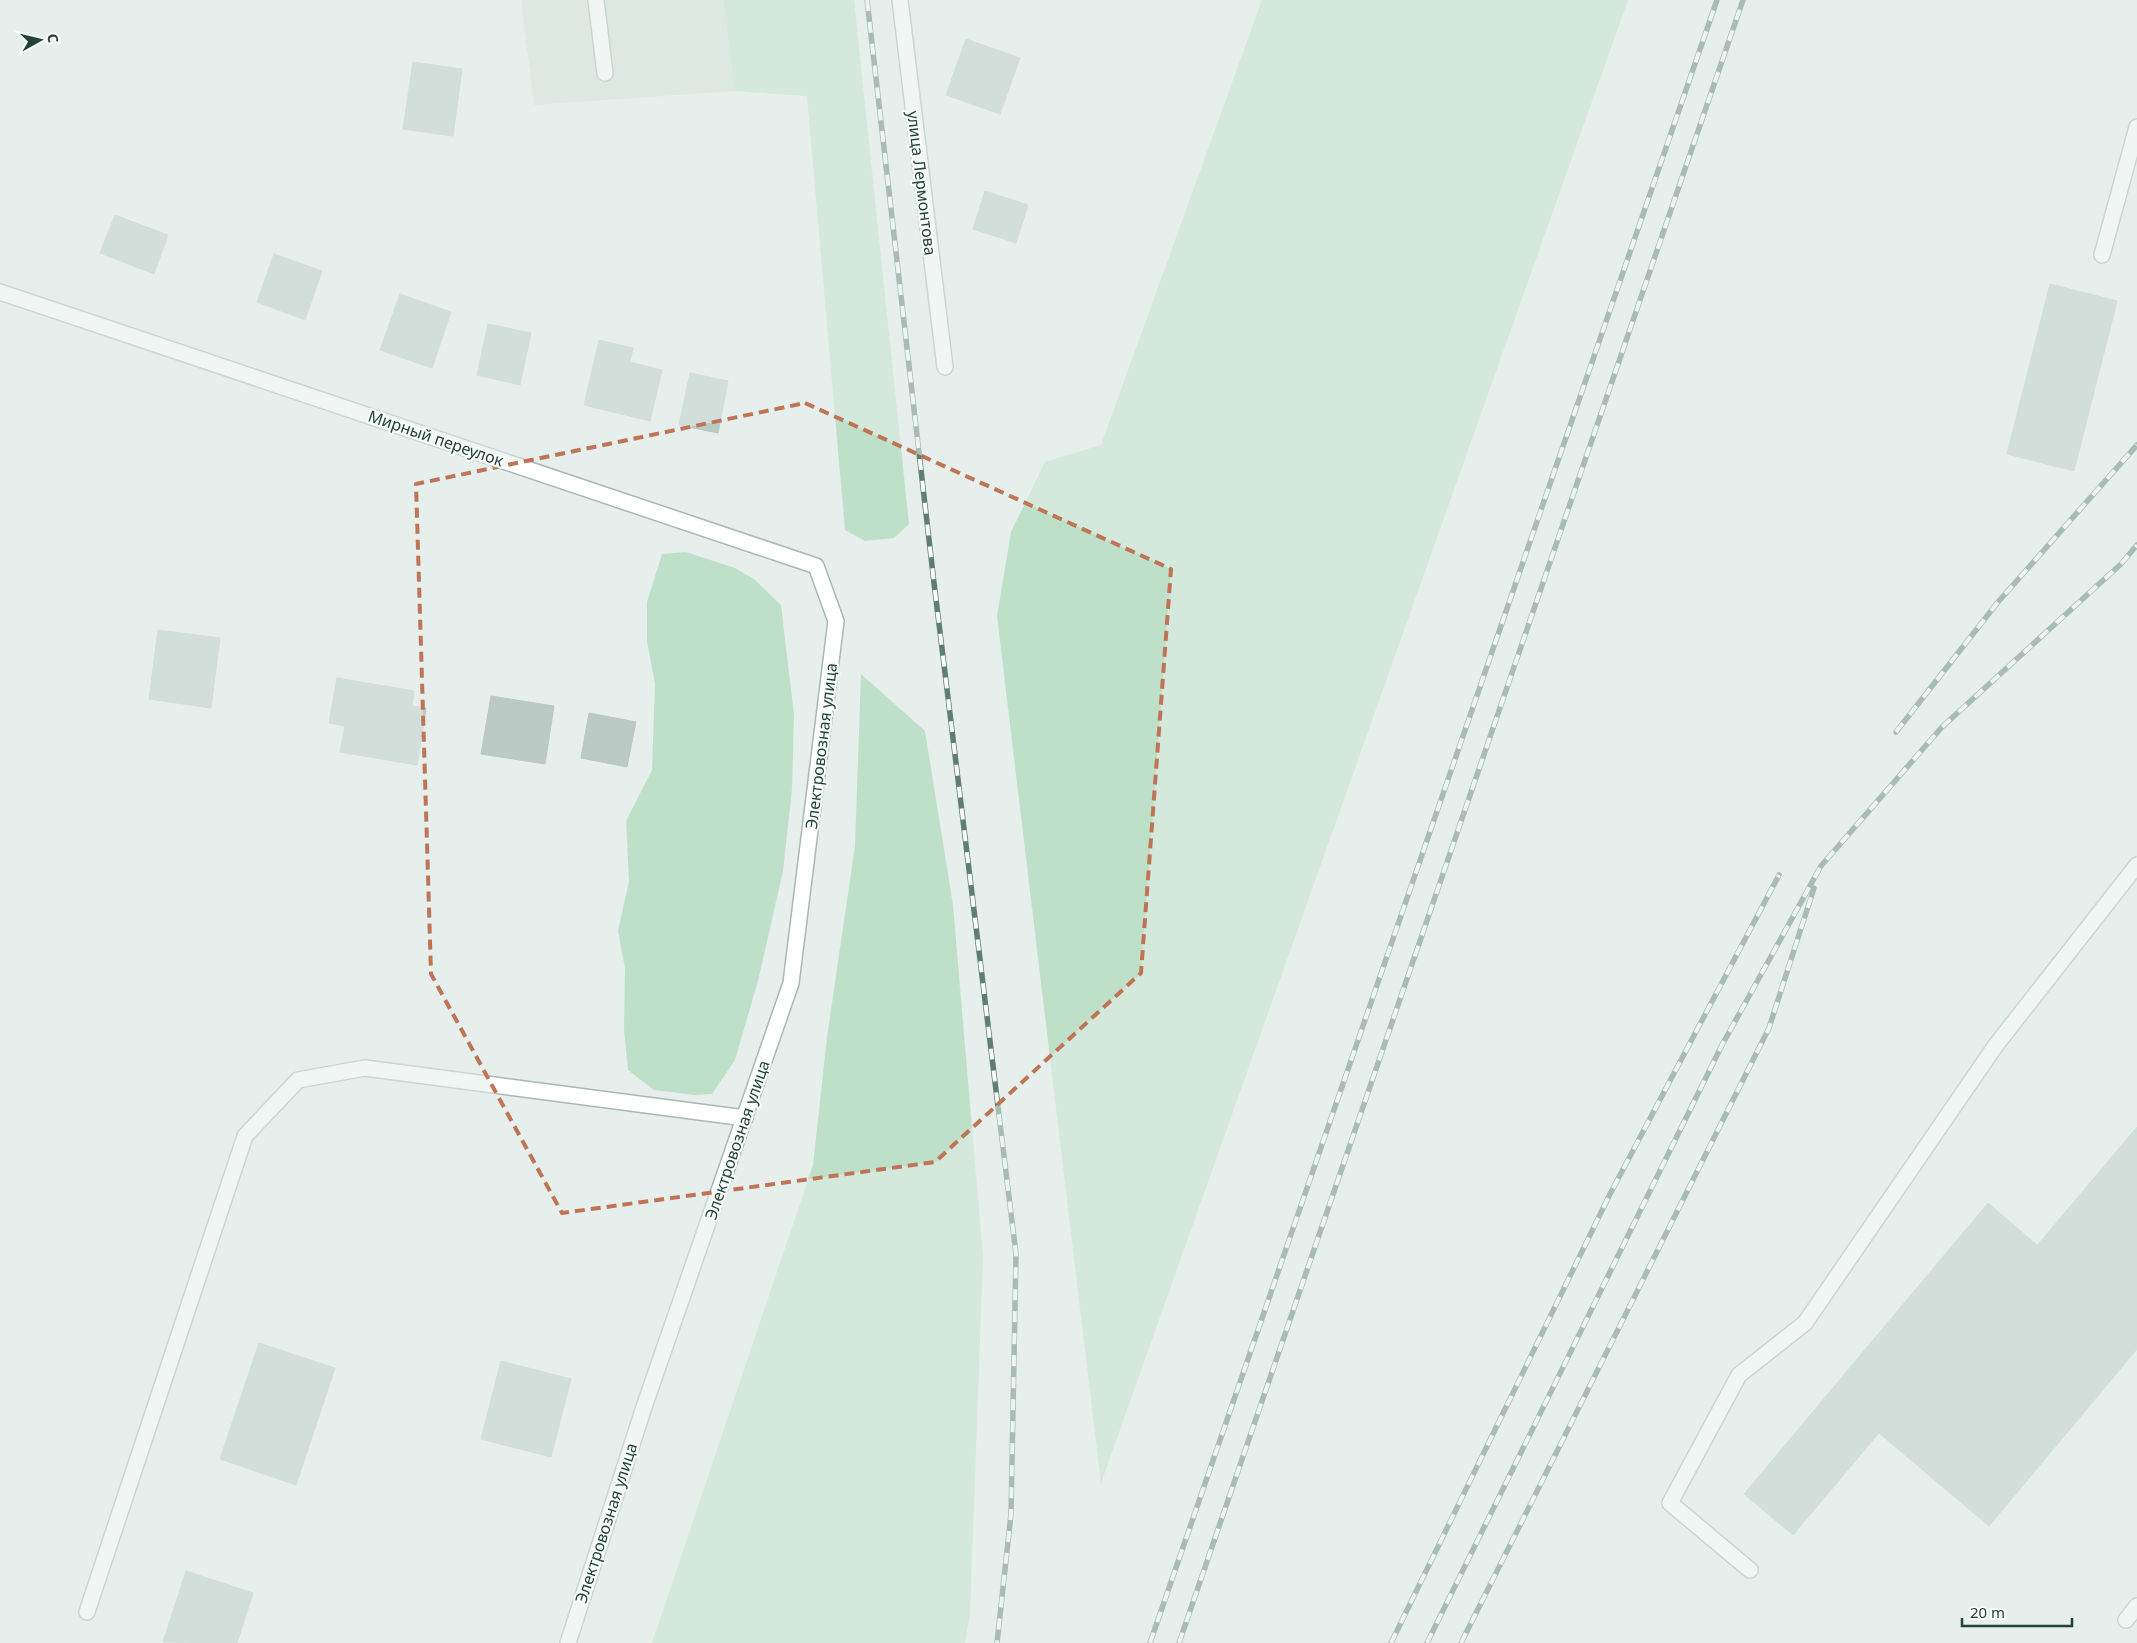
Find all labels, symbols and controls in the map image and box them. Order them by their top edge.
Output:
north arrow [15,15,65,65]
text: С [43,32,63,44]
street label: улица Лермонтова [902,109,942,257]
street label: Мирный переулок [365,405,507,472]
street label: Электровозная улица [800,662,842,830]
street label: Электровозная улица [699,1057,775,1223]
street label: Электровозная улица [570,1440,642,1606]
scale bar [1962,1596,2072,1628]
text: 20 m [1970,1602,2005,1622]

